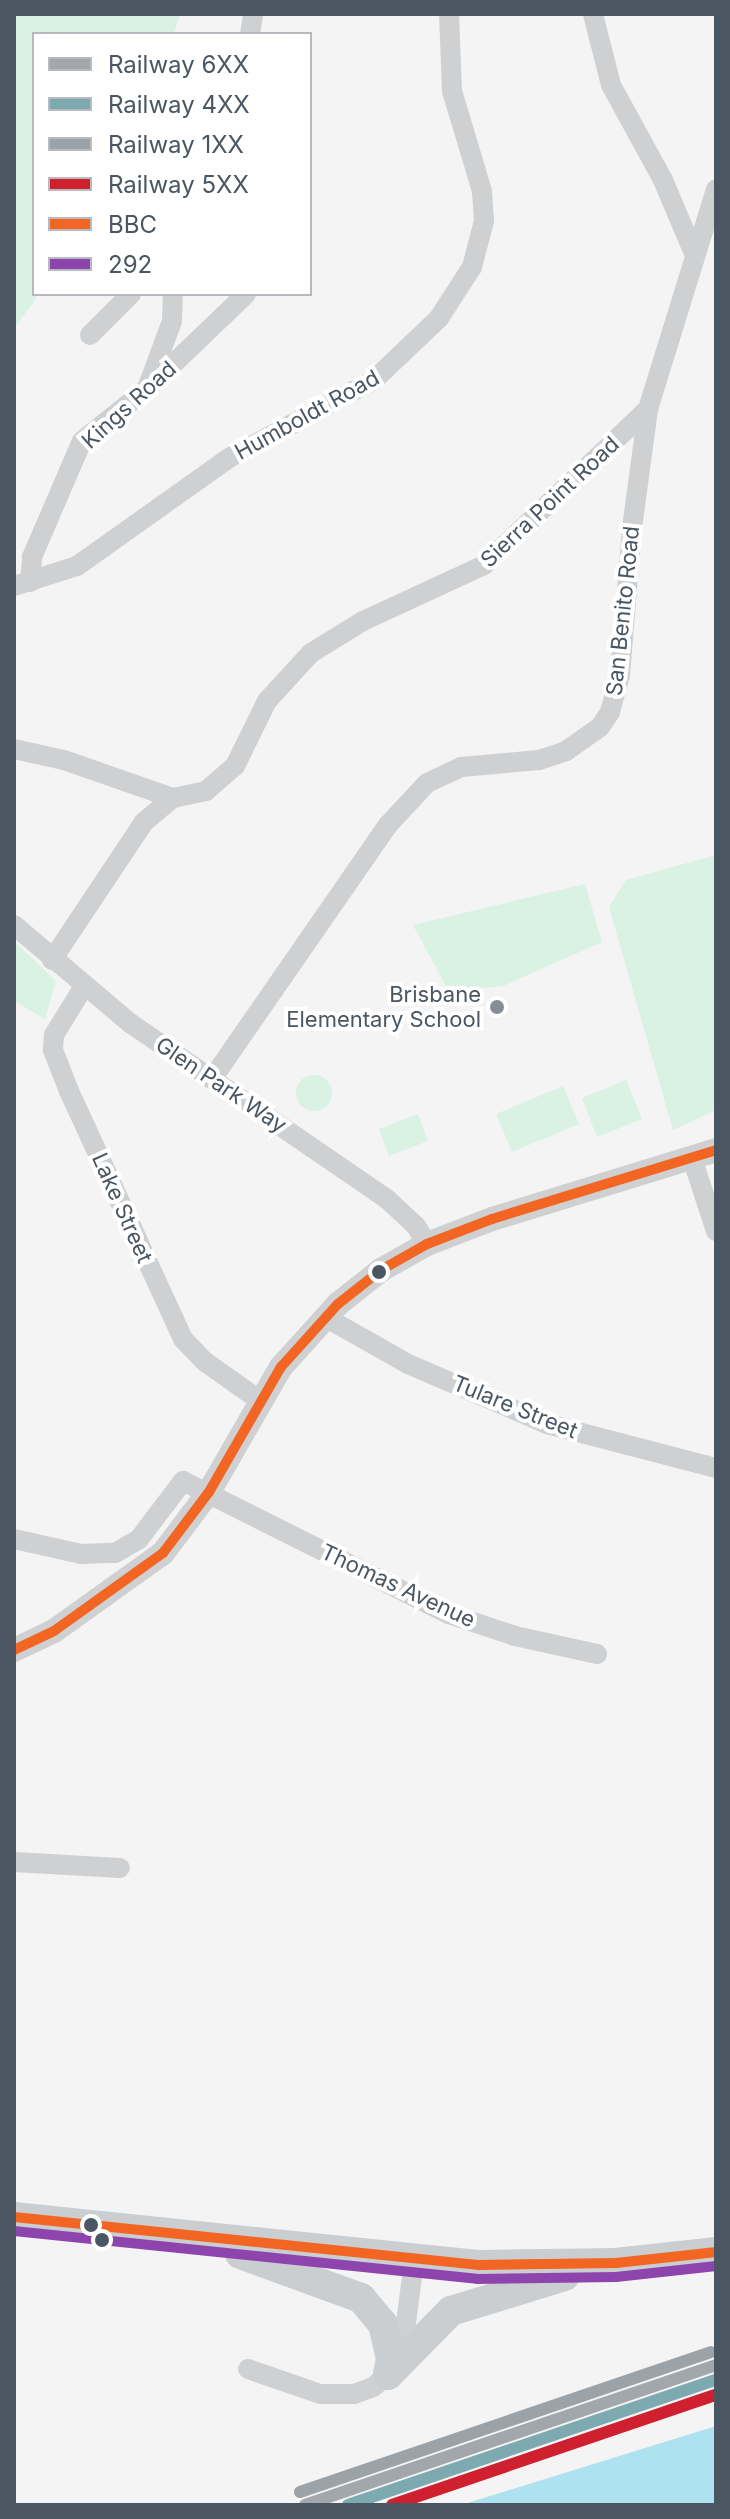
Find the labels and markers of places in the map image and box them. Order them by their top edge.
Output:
place label: Brisbane Elementary School [286,981,481,1032]
marker: Brisbane Elementary School [488,998,506,1016]
unlabelled marker [371,1264,387,1280]
unlabelled marker [83,2217,99,2233]
unlabelled marker [94,2232,110,2248]

